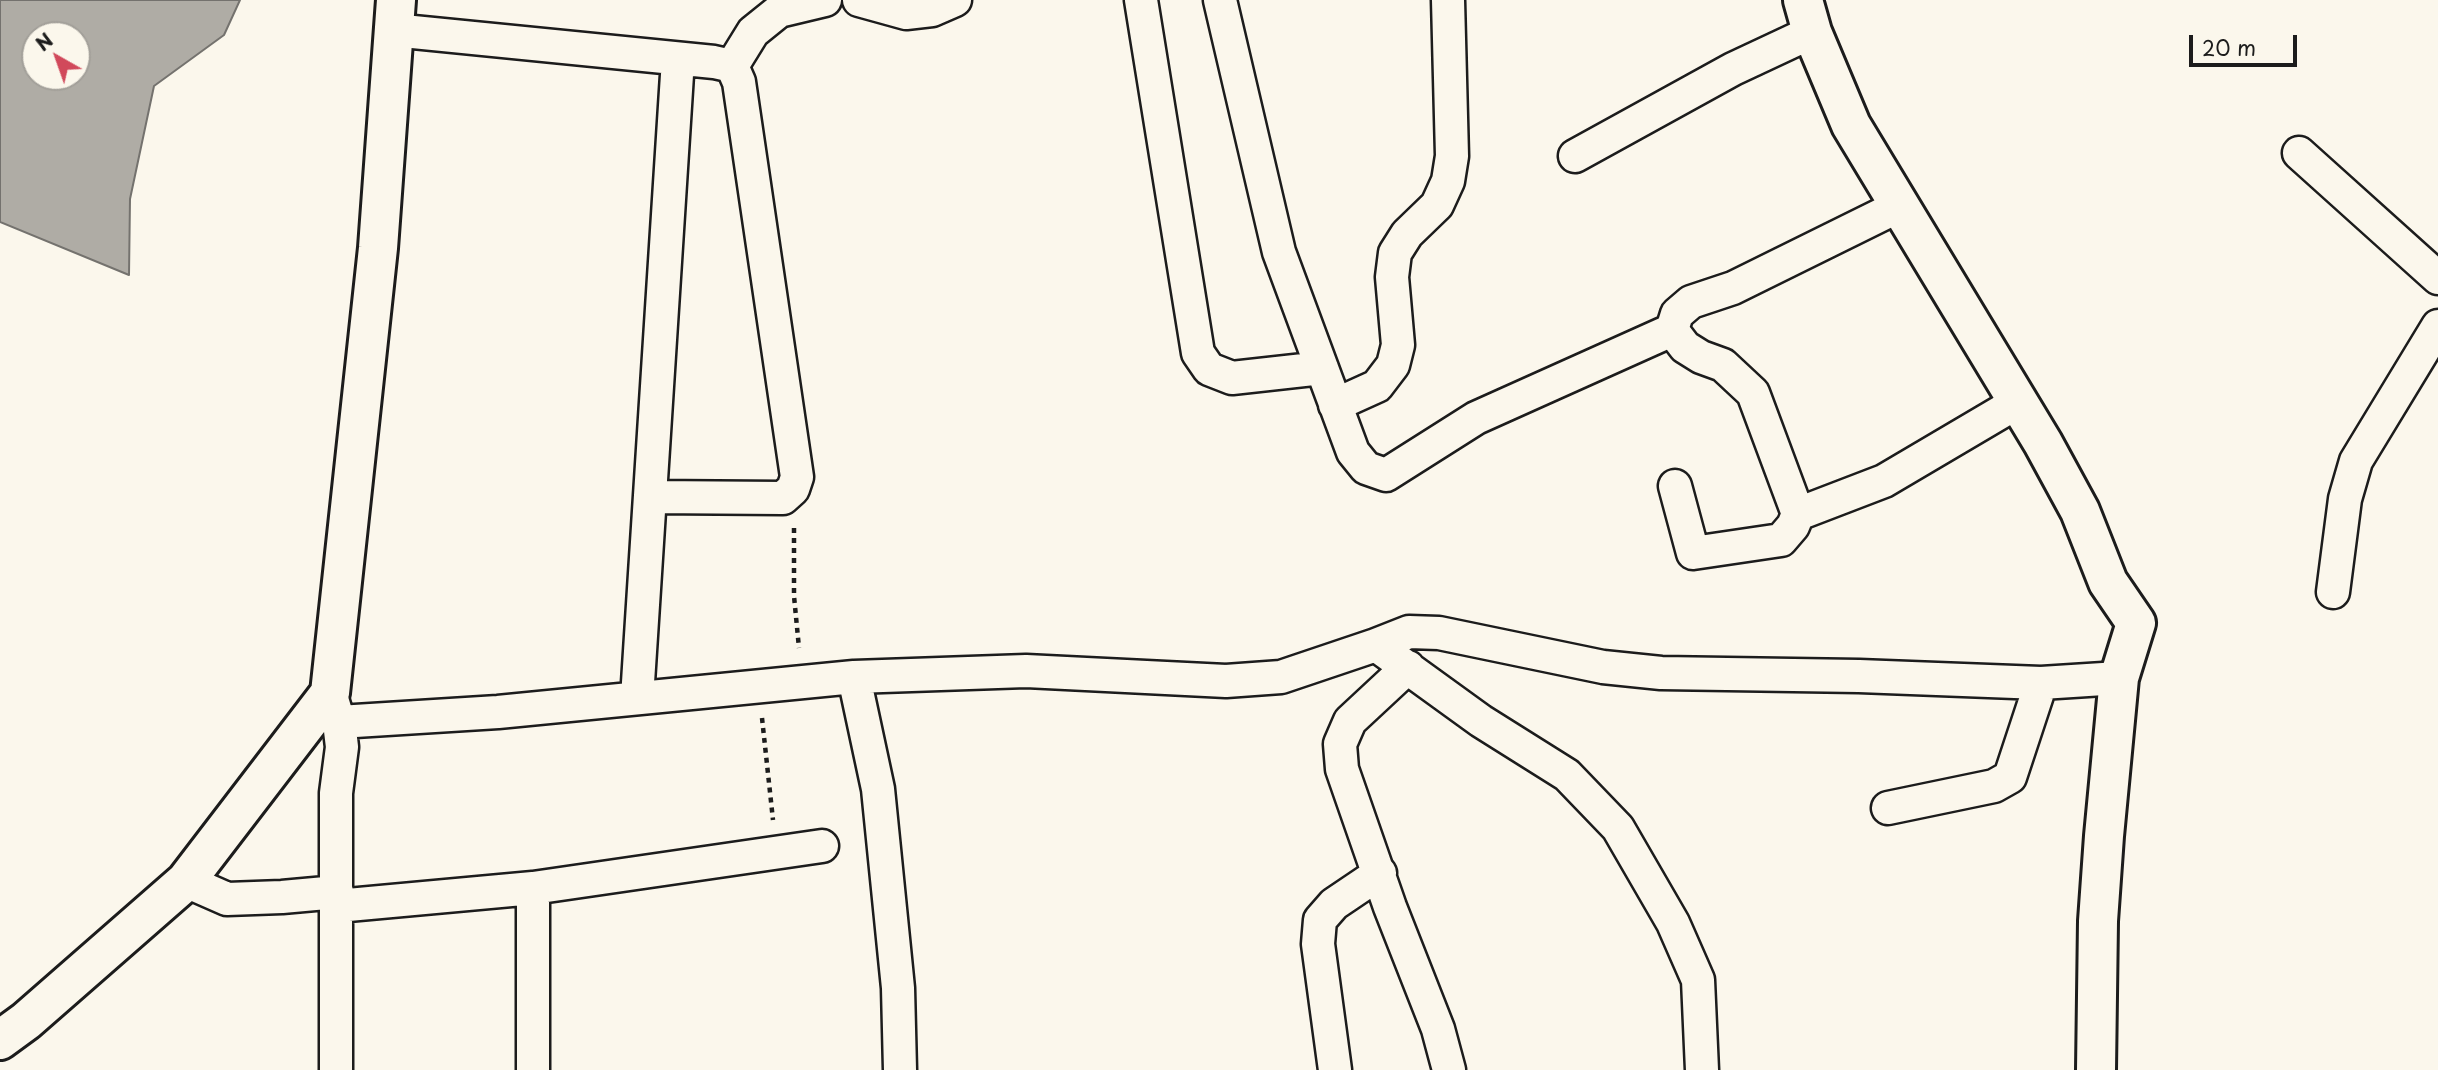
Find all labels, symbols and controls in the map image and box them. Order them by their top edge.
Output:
north arrow [21,21,91,91]
scale bar [2193,21,2302,65]
text: N [29,26,59,57]
text: 20 m [2202,31,2256,63]

